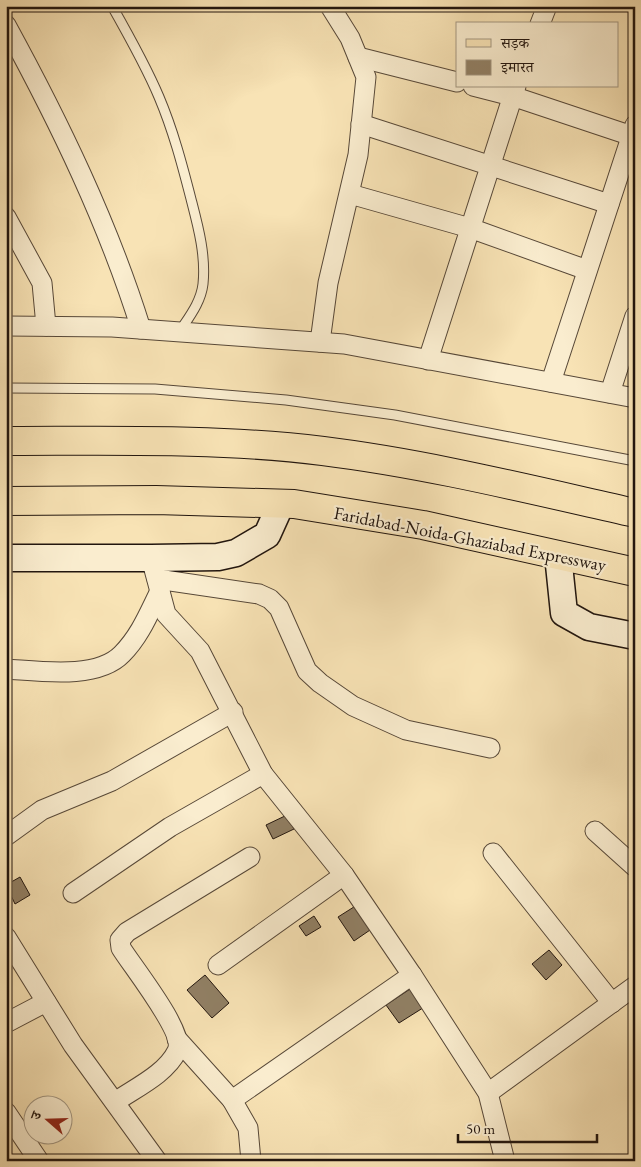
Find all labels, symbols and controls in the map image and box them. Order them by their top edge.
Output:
legend [456,22,618,88]
text: सड़क [500,33,530,52]
text: इमारत [500,57,535,76]
street label: Faridabad-Noida-Ghaziabad Expressway [332,501,608,576]
north arrow [22,1094,72,1144]
text: उ [26,1108,46,1123]
scale bar [458,1112,597,1144]
text: 50 m [466,1119,495,1138]

